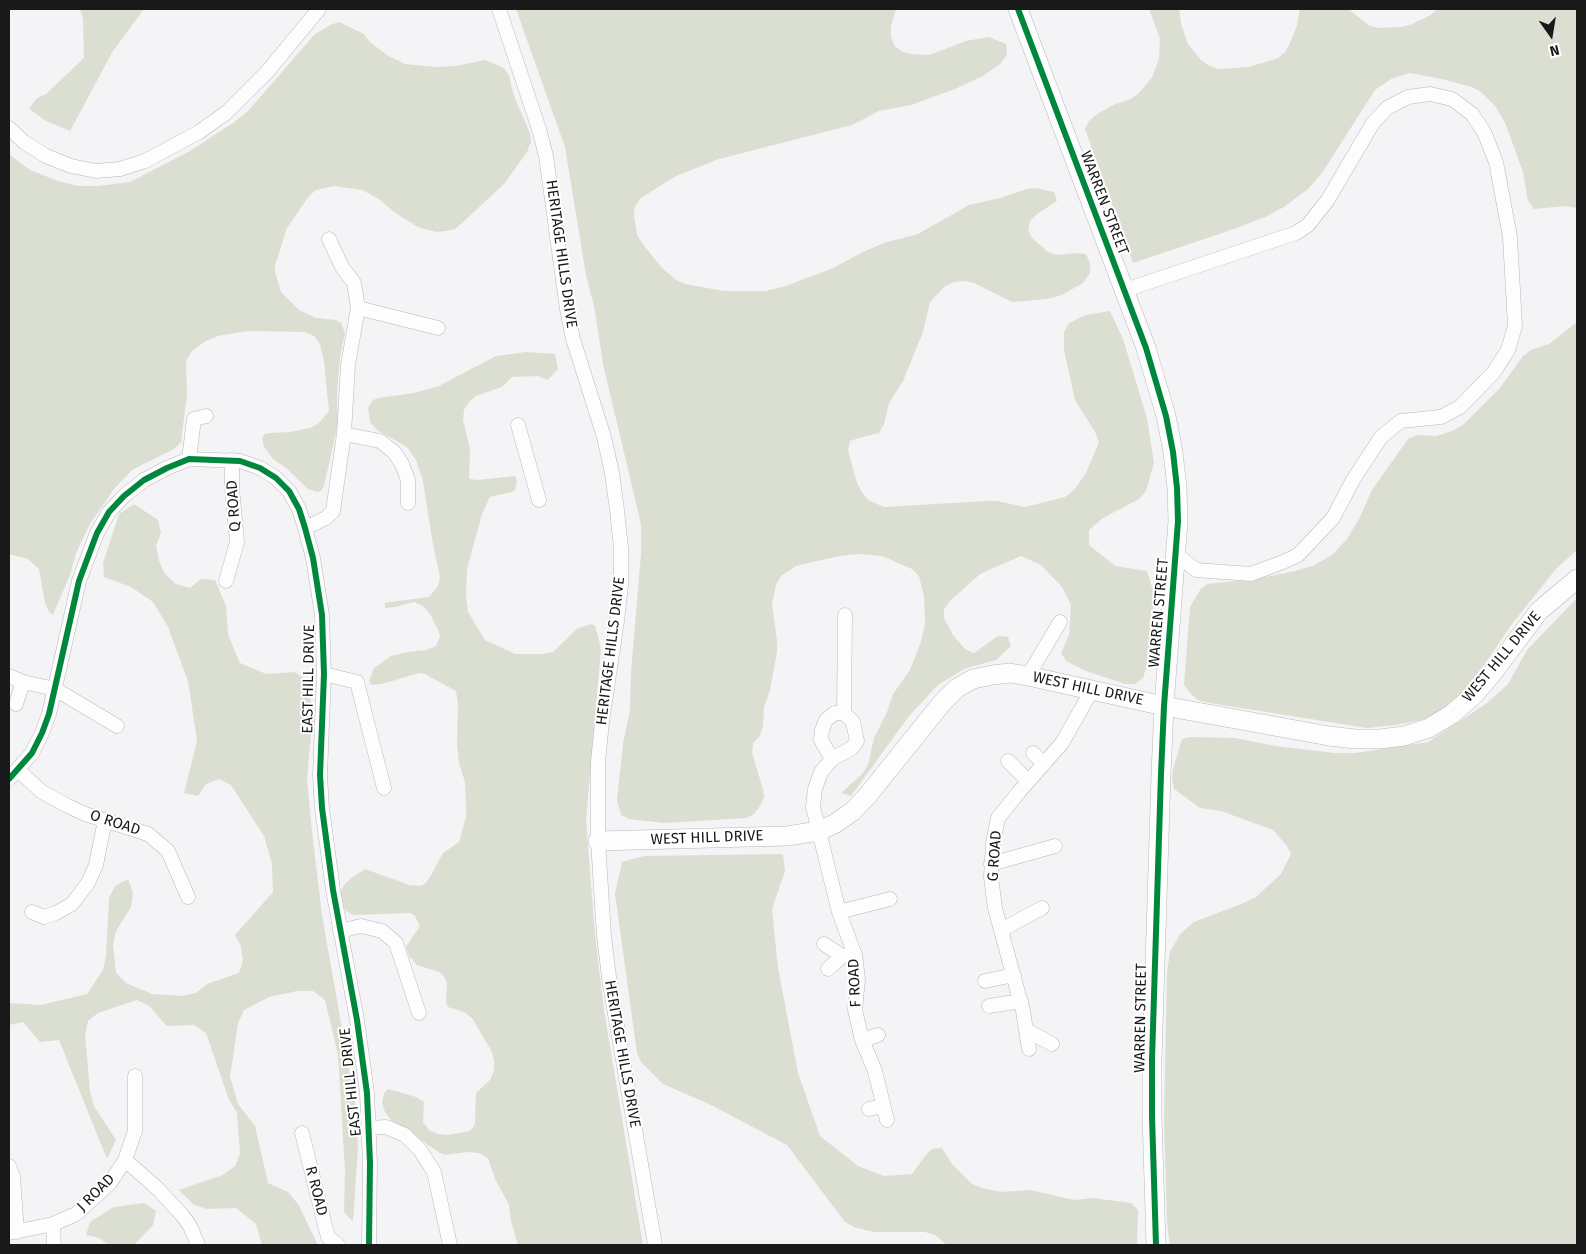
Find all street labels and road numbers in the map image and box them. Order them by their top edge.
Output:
street label: WARREN STREET [1076,148,1132,258]
street label: HERITAGE HILLS DRIVE [542,179,580,329]
street label: Q ROAD [223,480,245,532]
street label: WARREN STREET [1145,557,1173,669]
street label: HERITAGE HILLS DRIVE [593,576,629,726]
street label: WEST HILL DRIVE [1459,608,1545,706]
street label: EAST HILL DRIVE [299,624,319,734]
street label: WEST HILL DRIVE [1031,668,1145,710]
street label: O ROAD [88,806,142,840]
street label: WEST HILL DRIVE [650,827,764,849]
street label: G ROAD [984,830,1006,882]
street label: F ROAD [845,958,865,1008]
street label: WARREN STREET [1131,963,1151,1073]
street label: HERITAGE HILLS DRIVE [600,979,644,1129]
street label: EAST HILL DRIVE [336,1027,366,1137]
street label: R ROAD [301,1164,331,1218]
street label: J ROAD [73,1170,119,1216]

